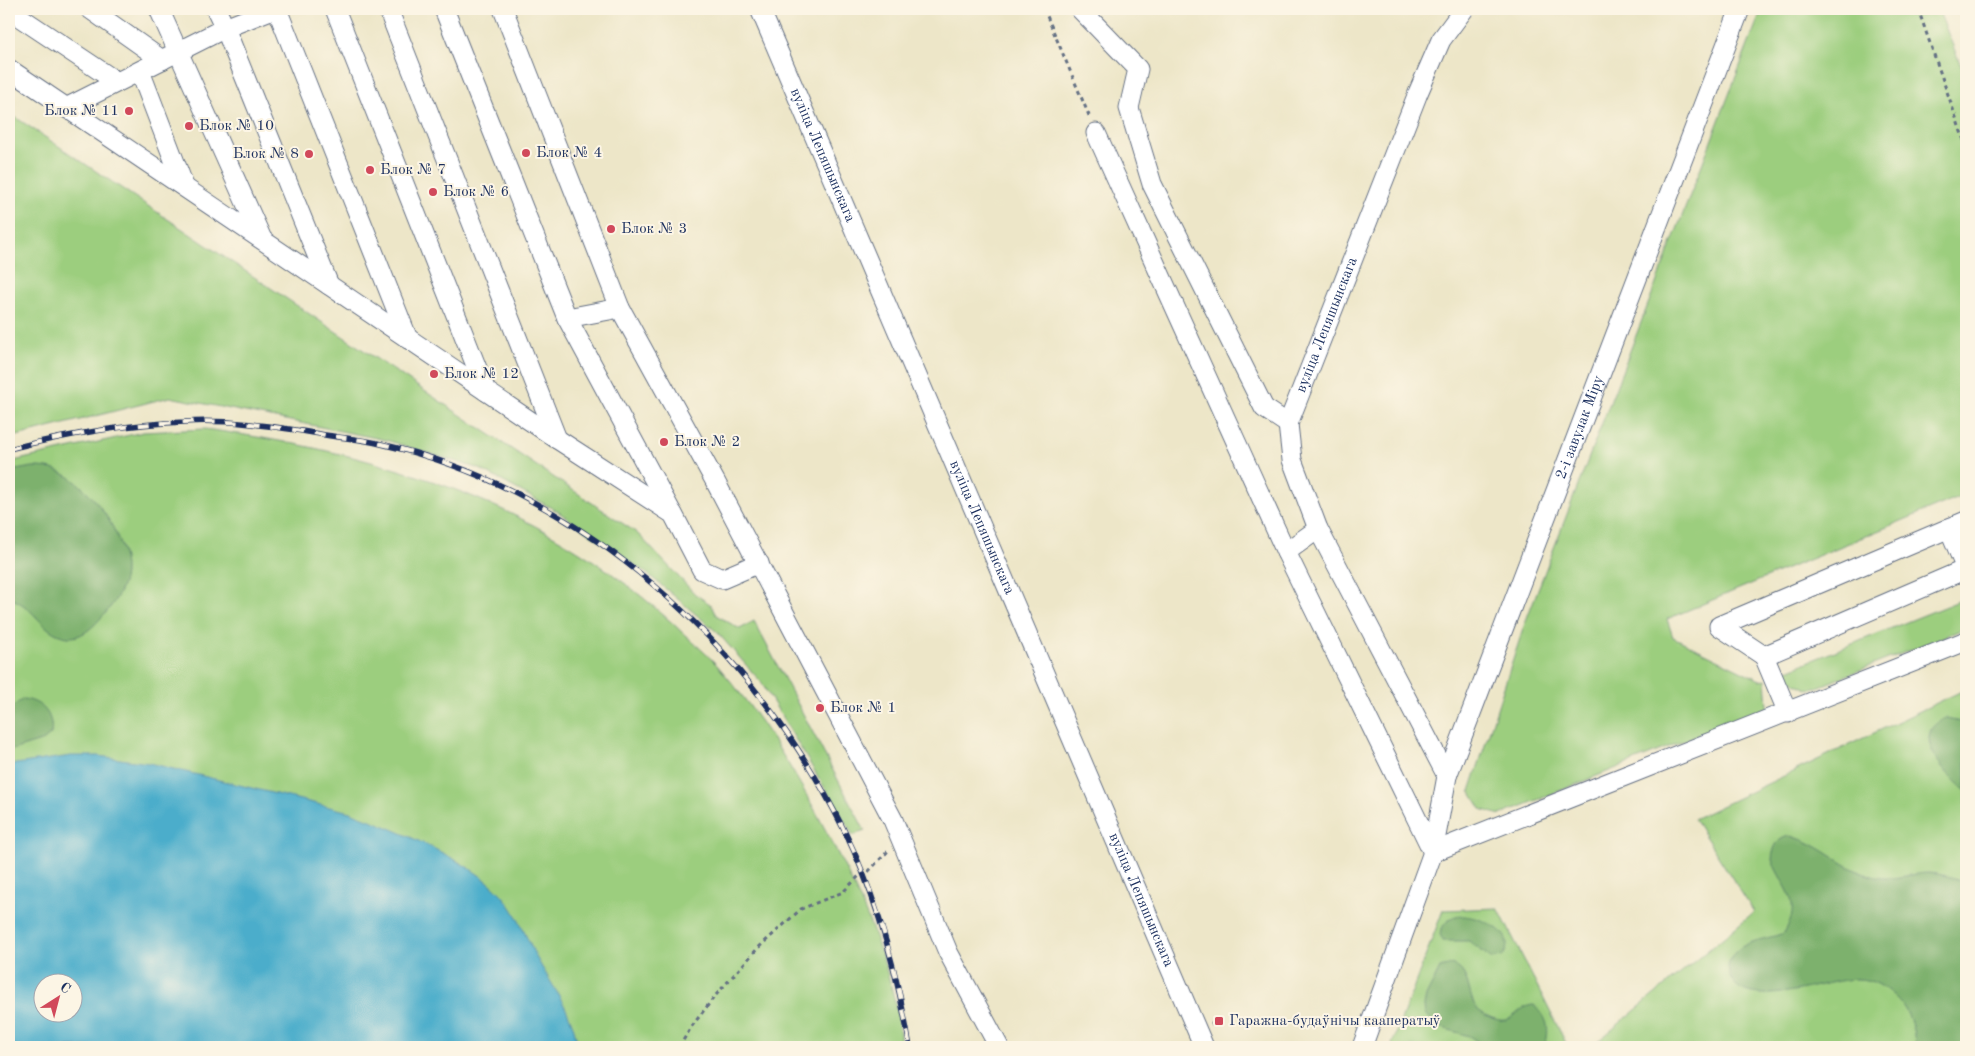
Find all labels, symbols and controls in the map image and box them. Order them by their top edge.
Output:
street label: вуліца Лепяшынскага [787,86,858,225]
place label: Блок № 11 [44,104,119,119]
marker: Блок № 11 [123,105,135,117]
place label: Блок № 10 [199,119,274,134]
marker: Блок № 10 [183,120,195,132]
place label: Блок № 4 [536,146,602,161]
place label: Блок № 8 [233,147,299,162]
marker: Блок № 4 [520,147,532,159]
marker: Блок № 8 [303,148,315,160]
place label: Блок № 7 [380,163,446,178]
marker: Блок № 7 [364,164,376,176]
place label: Блок № 6 [443,185,509,200]
marker: Блок № 6 [427,186,439,198]
place label: Блок № 3 [621,222,687,237]
marker: Блок № 3 [605,223,617,235]
street label: вуліца Лепяшынскага [1294,255,1360,395]
place label: Блок № 12 [444,367,519,382]
marker: Блок № 12 [428,368,440,380]
street label: 2-і завулак Міру [1554,373,1607,481]
place label: Блок № 2 [674,435,740,450]
marker: Блок № 2 [658,436,670,448]
street label: вуліца Лепяшынскага [947,458,1017,597]
place label: Блок № 1 [830,701,896,716]
marker: Блок № 1 [814,702,826,714]
street label: вуліца Лепяшынскага [1106,831,1177,970]
north arrow [32,974,82,1024]
text: С [57,980,73,997]
place label: Гаражна-будаўнічы кааператыў [1229,1014,1441,1029]
marker: Гаражна-будаўнічы кааператыў [1213,1015,1225,1027]

